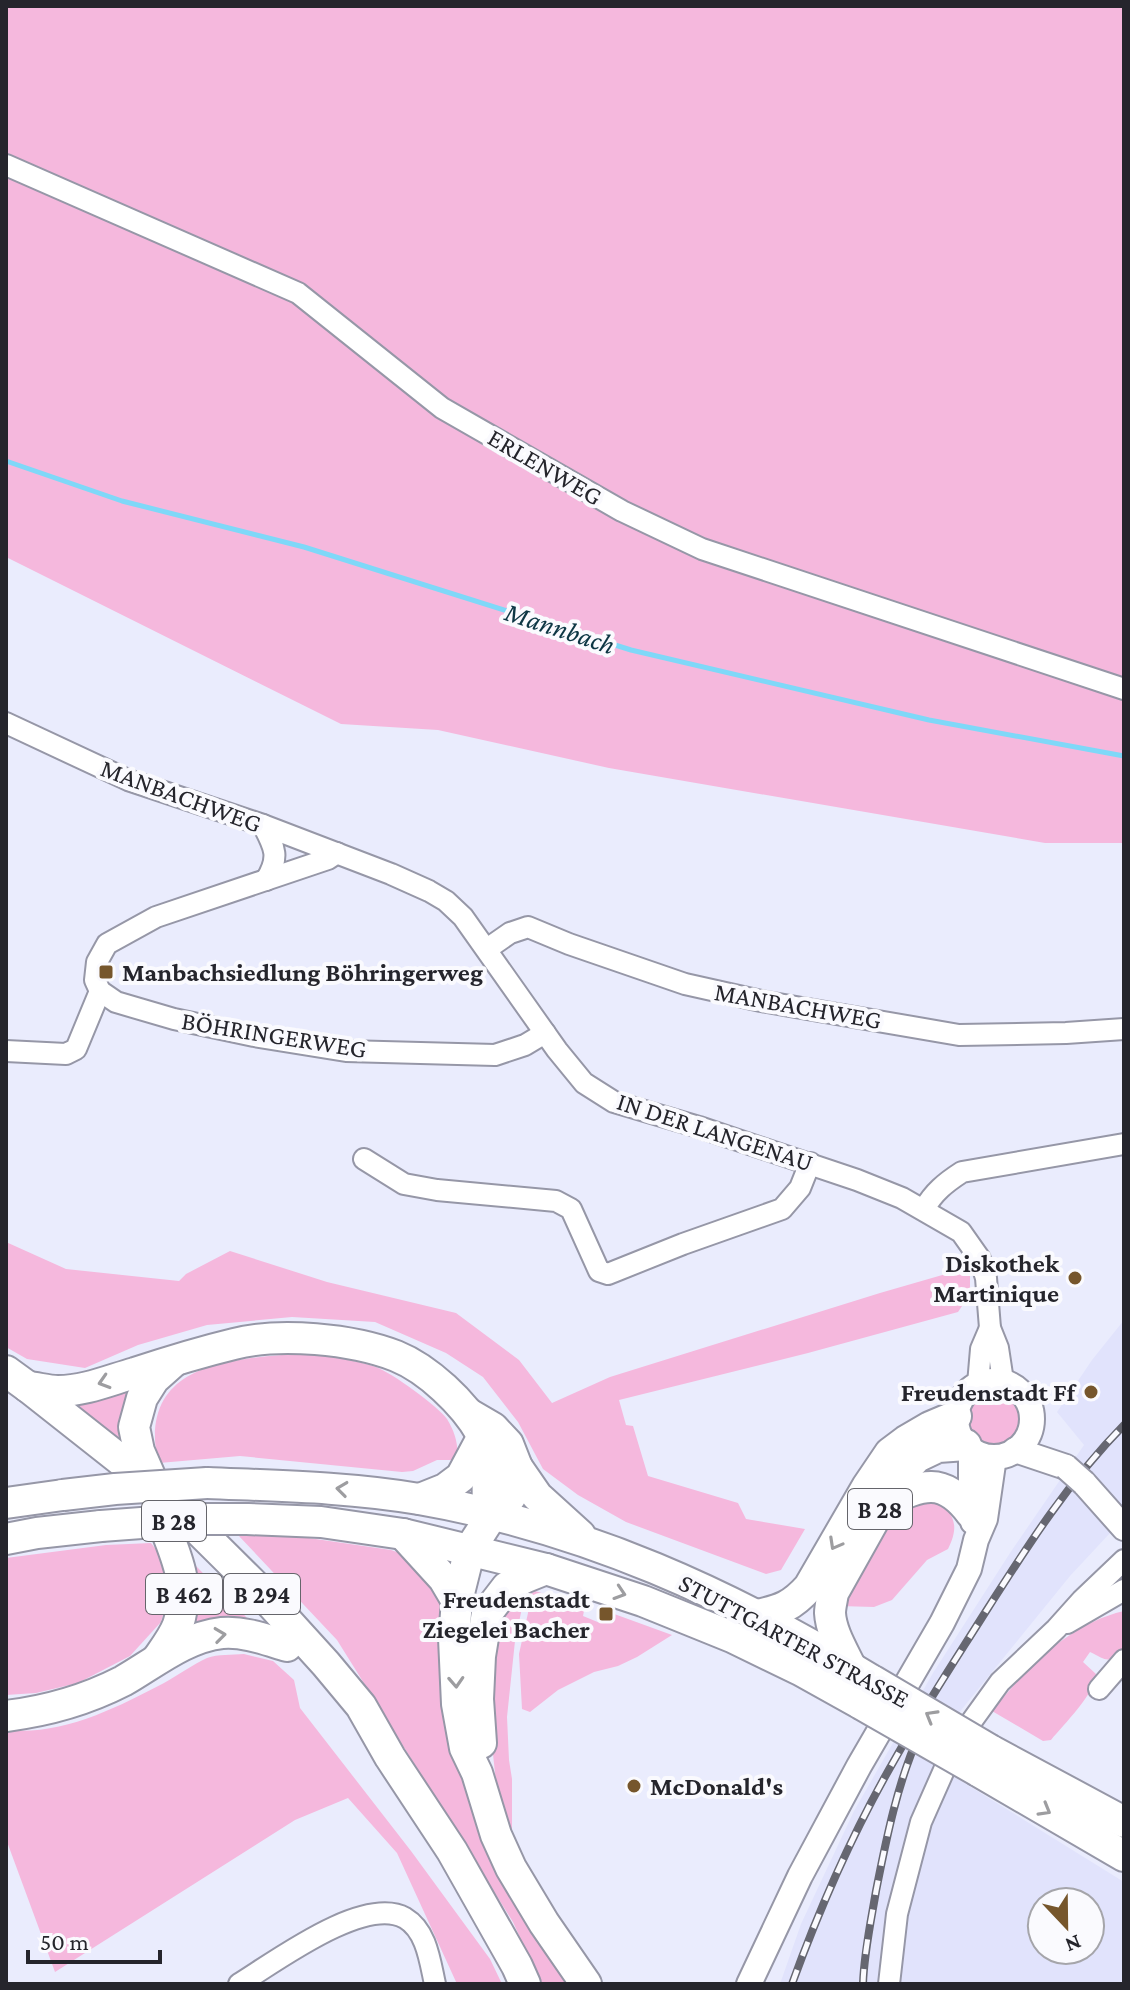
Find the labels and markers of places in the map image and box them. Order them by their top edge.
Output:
place label: Manbachsiedlung Böhringerweg [122,958,483,987]
marker: Manbachsiedlung Böhringerweg [97,963,115,981]
place label: Diskothek Martinique [933,1249,1060,1308]
marker: Diskothek Martinique [1066,1269,1084,1287]
place label: Freudenstadt Ff [901,1378,1077,1407]
marker: Freudenstadt Ff [1082,1383,1100,1401]
place label: Freudenstadt Ziegelei Bacher [422,1585,591,1644]
marker: Freudenstadt Ziegelei Bacher [597,1605,615,1623]
place label: McDonald's [650,1772,783,1801]
marker: McDonald's [625,1777,643,1795]

